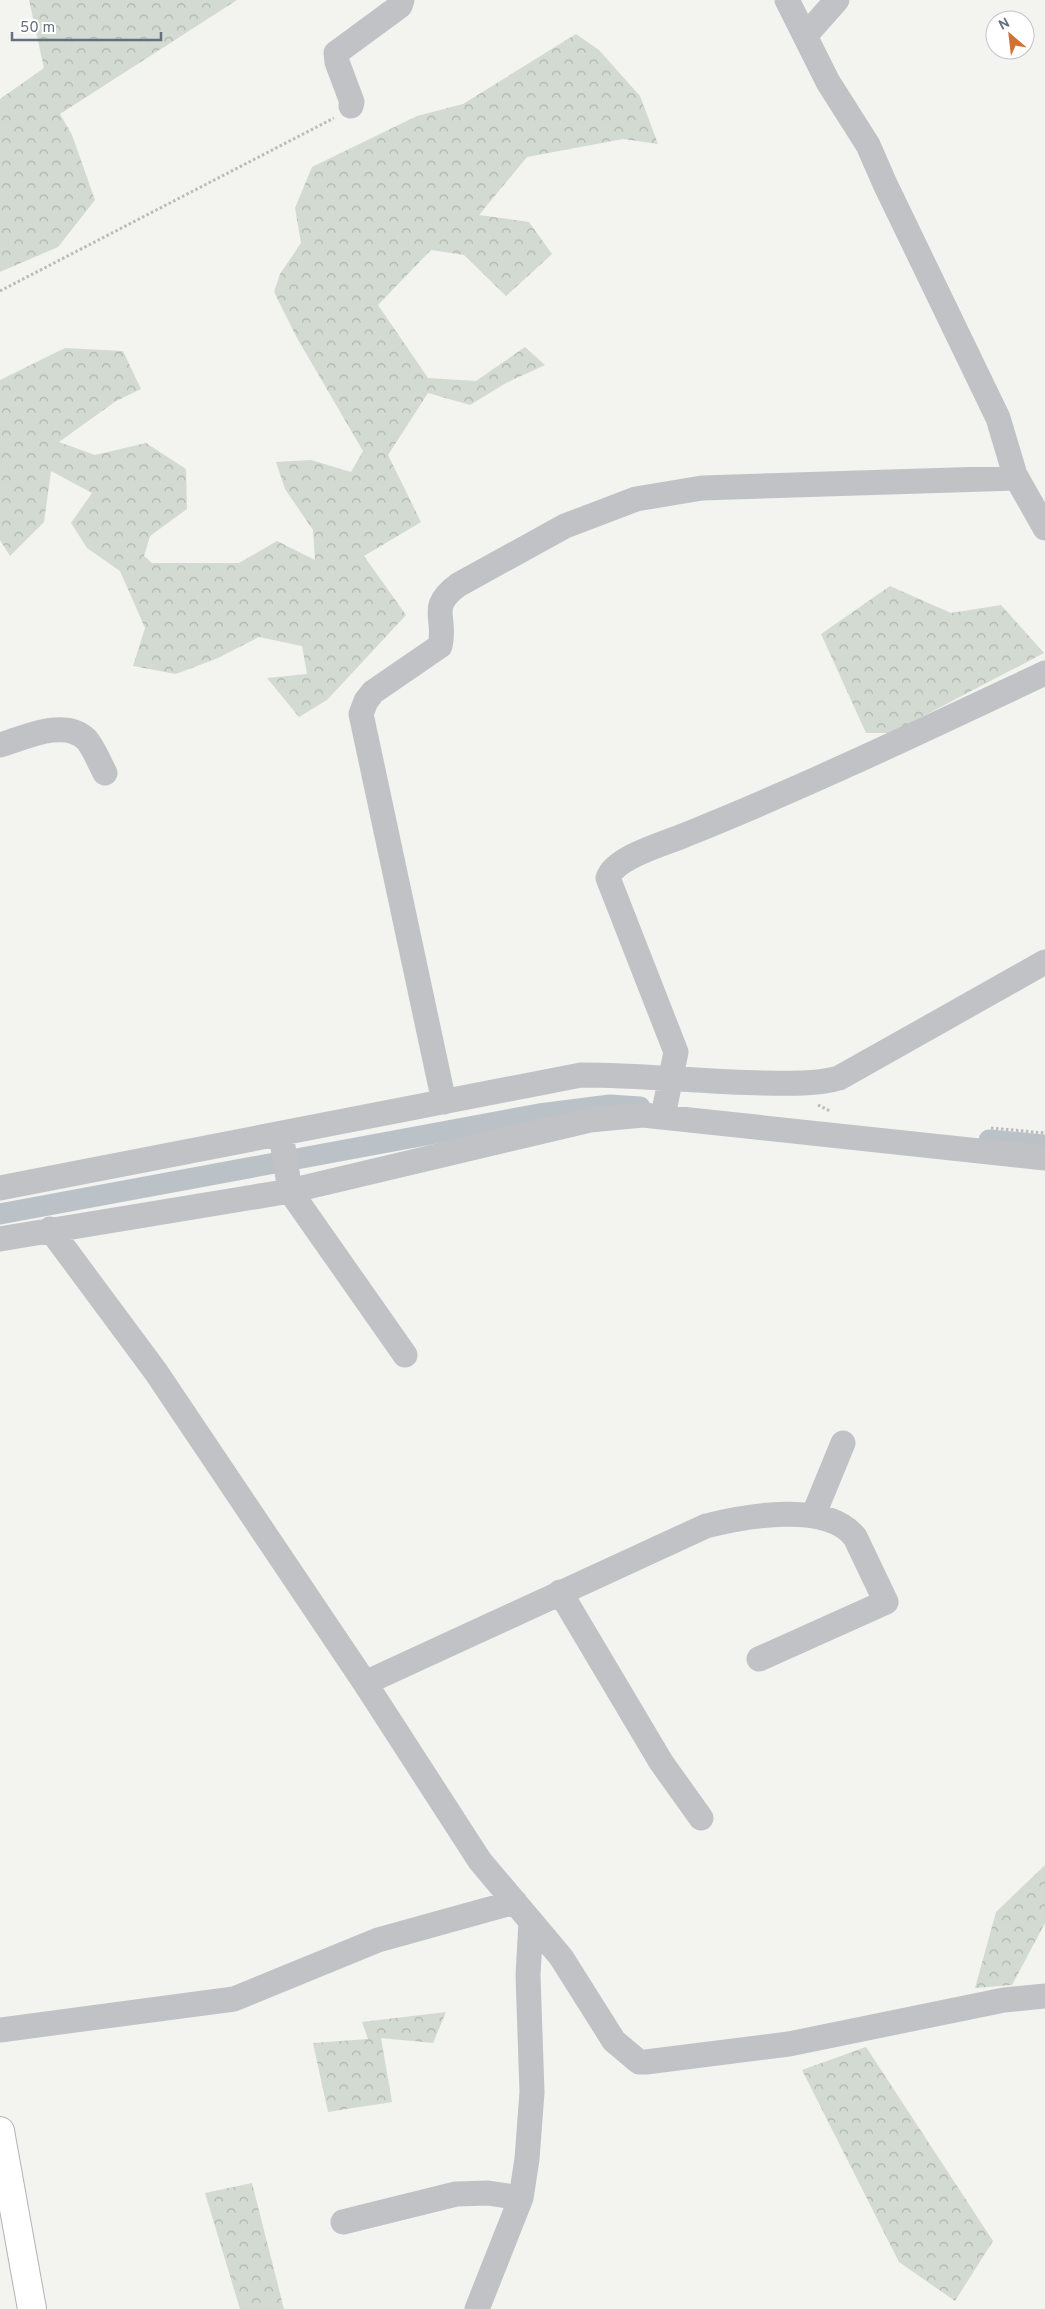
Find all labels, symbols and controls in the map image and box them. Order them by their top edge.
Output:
scale bar [12,10,161,42]
north arrow [985,10,1035,60]
text: N [996,15,1013,35]
text: 50 m [20,19,55,38]

